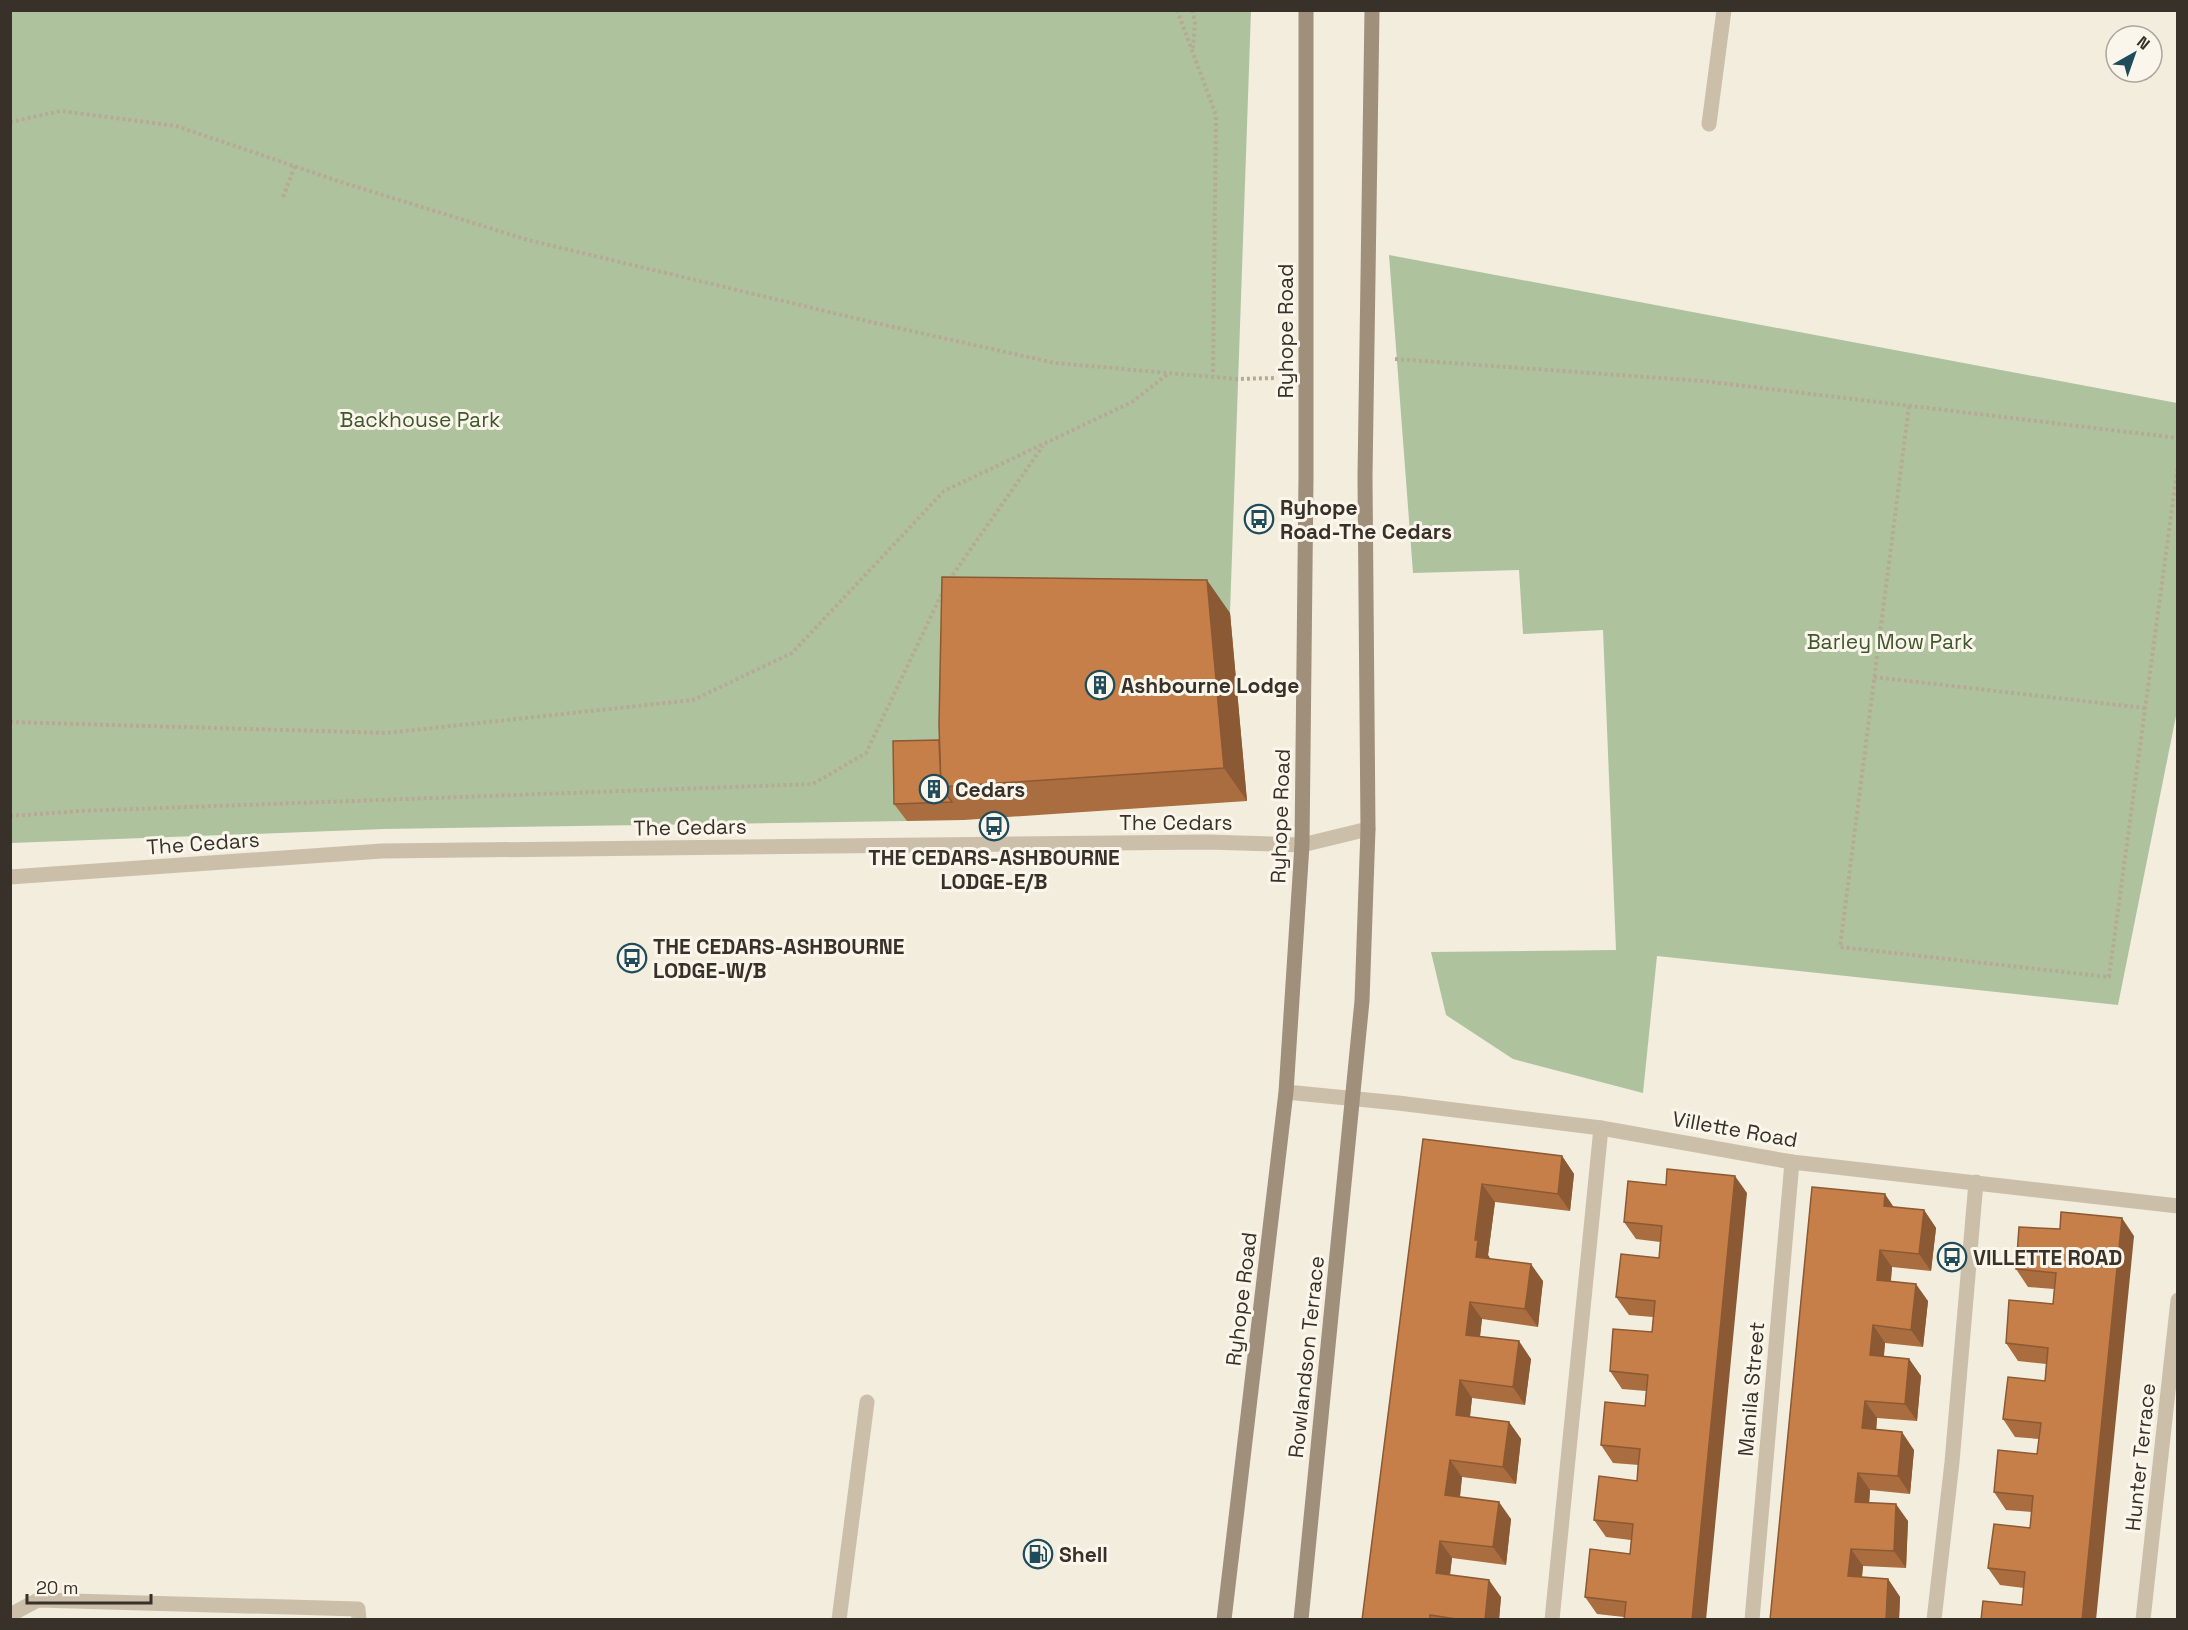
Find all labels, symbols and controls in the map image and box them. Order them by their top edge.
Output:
north arrow [2104,24,2164,84]
text: N [2132,31,2154,54]
street label: Ryhope Road [1272,264,1299,398]
park label: Backhouse Park [340,406,500,433]
place label: Ryhope Road-The Cedars [1280,494,1452,545]
bus stop icon: Ryhope Road-The Cedars [1243,503,1275,535]
park label: Barley Mow Park [1807,628,1973,655]
building icon: Ashbourne Lodge [1084,669,1116,701]
place label: Ashbourne Lodge [1121,672,1299,699]
street label: Ryhope Road [1264,748,1296,884]
building icon: Cedars [918,773,950,805]
place label: Cedars [955,776,1025,803]
street label: The Cedars [1119,809,1233,836]
bus stop icon: THE CEDARS-ASHBOURNE LODGE-E/B [978,810,1010,842]
street label: The Cedars [633,813,747,841]
street label: The Cedars [146,826,260,860]
place label: THE CEDARS-ASHBOURNE LODGE-E/B [868,844,1120,895]
place label: THE CEDARS-ASHBOURNE LODGE-W/B [653,933,904,984]
bus stop icon: THE CEDARS-ASHBOURNE LODGE-W/B [616,942,648,974]
street label: Villette Road [1670,1105,1800,1153]
street label: Ryhope Road [1219,1230,1263,1368]
bus stop icon: VILLETTE ROAD [1936,1241,1968,1273]
place label: VILLETTE ROAD [1973,1244,2122,1271]
street label: Rowlandson Terrace [1282,1255,1330,1459]
street label: Manila Street [1732,1321,1770,1457]
street label: Hunter Terrace [2119,1382,2161,1532]
fuel station icon: Shell [1022,1538,1054,1570]
place label: Shell [1059,1541,1108,1568]
scale bar [27,1567,152,1605]
text: 20 m [36,1576,79,1599]

